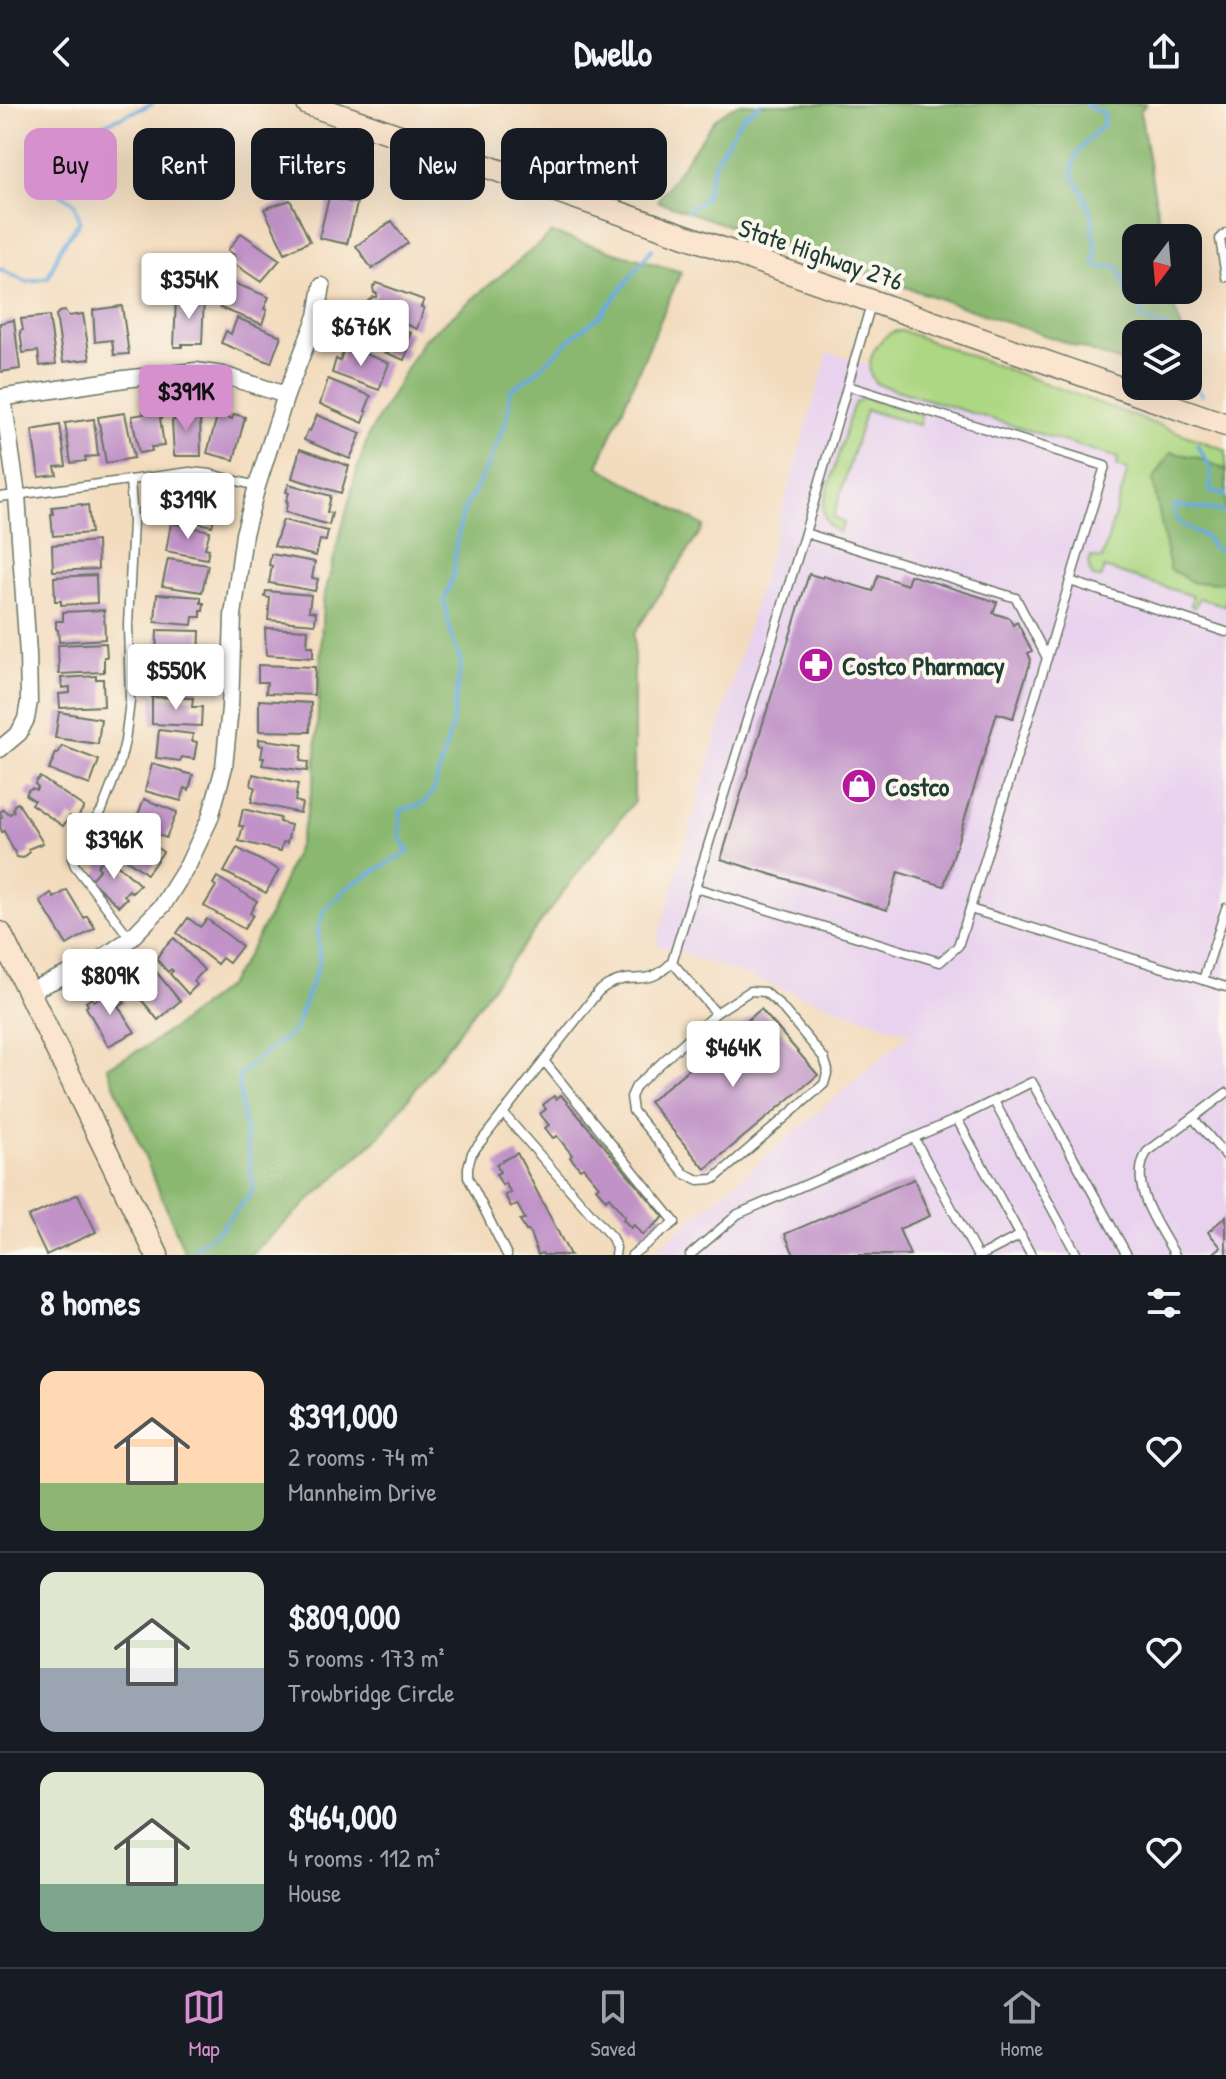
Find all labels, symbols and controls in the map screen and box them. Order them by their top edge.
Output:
text: Dwello [574,28,652,77]
icon: back [40,30,84,74]
icon: share [1142,30,1186,74]
chip: Buy [24,128,117,200]
chip: Rent [133,128,235,200]
chip: Filters [251,128,374,200]
chip: New [390,128,485,200]
chip: Apartment [501,128,667,200]
street label: State Highway 276 [734,210,908,298]
north arrow [1122,224,1202,304]
map controls [1122,224,1202,400]
pin: $354K [133,253,245,321]
text: $354K [159,261,219,296]
pin: $676K [305,300,417,368]
text: $676K [331,308,391,343]
button: layers [1122,320,1202,400]
pin: $391K [130,365,242,433]
text: $391K [157,373,215,408]
pin: $319K [132,473,244,541]
text: $319K [159,481,217,516]
pin: $550K [120,644,232,712]
pharmacy icon: Costco Pharmacy [797,646,835,684]
place label: Costco Pharmacy [842,648,1005,684]
text: $550K [146,652,206,687]
shop icon: Costco [840,767,878,805]
place label: Costco [885,769,950,804]
pin: $396K [58,813,170,881]
text: $396K [85,821,143,856]
pin: $809K [54,949,166,1017]
text: $809K [80,957,140,992]
pin: $464K [677,1021,789,1089]
text: $464K [705,1029,761,1064]
text: 8 homes [40,1280,140,1326]
icon: filters [1142,1281,1186,1325]
text: $391,000 [288,1393,398,1439]
icon: home [104,1403,200,1499]
icon: heart [1142,1429,1186,1473]
text: 2 rooms · 74 m² [288,1439,434,1474]
text: Mannheim Drive [288,1474,437,1509]
text: $809,000 [288,1594,400,1640]
icon: home [104,1604,200,1700]
icon: heart [1142,1630,1186,1674]
text: 5 rooms · 173 m² [288,1640,444,1675]
text: Trowbridge Circle [288,1675,455,1710]
text: $464,000 [288,1794,397,1840]
icon: home [104,1804,200,1900]
icon: heart [1142,1830,1186,1874]
text: 4 rooms · 112 m² [288,1840,440,1875]
text: House [288,1875,341,1910]
tab: Map [182,1985,226,2063]
tab: Saved [591,1985,635,2063]
tab: Home [1000,1985,1044,2063]

